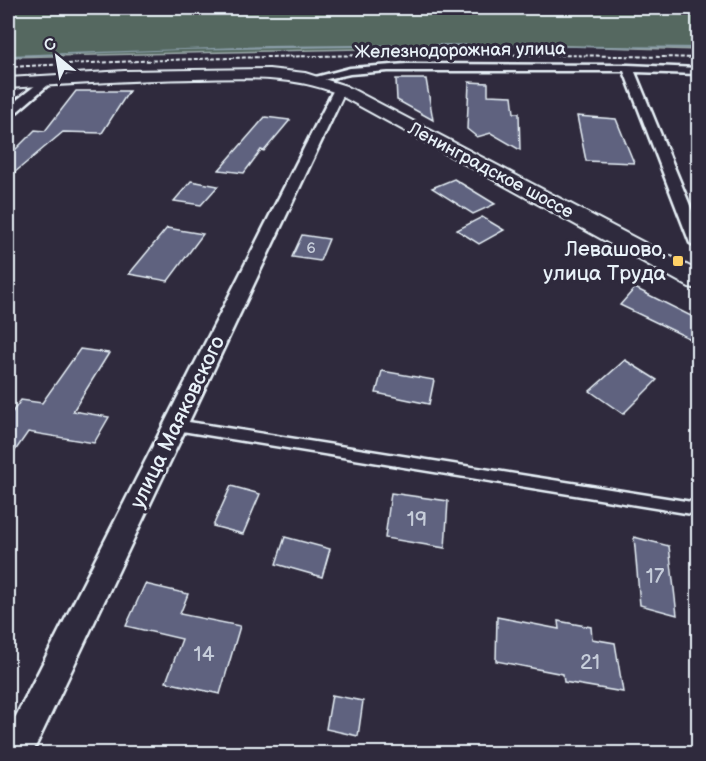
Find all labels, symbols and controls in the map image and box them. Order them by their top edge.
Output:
north arrow [27,27,87,87]
text: С [41,34,60,56]
street label: Железнодорожная улица [354,38,566,63]
street label: Ленинградское шоссе [404,118,577,223]
place label: Левашово, улица Труда [543,237,667,286]
house number: 6 [306,239,316,258]
marker: Левашово, улица Труда [671,254,685,268]
street label: улица Маяковского [125,332,230,513]
house number: 19 [407,507,427,532]
house number: 17 [646,564,665,589]
house number: 14 [194,642,215,667]
house number: 21 [580,650,600,675]

